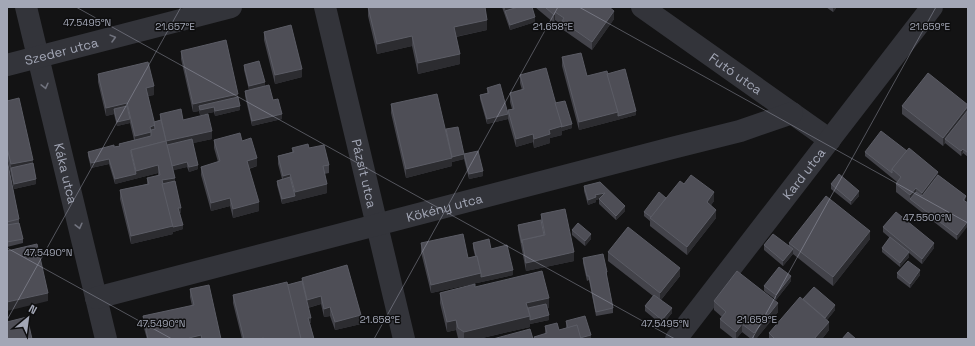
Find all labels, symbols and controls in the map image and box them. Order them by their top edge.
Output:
text: 47.5495°N [63,16,111,29]
text: 21.657°E [155,20,195,33]
text: 21.658°E [533,20,574,33]
text: 21.659°E [910,20,951,33]
street label: Szeder utca [23,34,101,69]
one-way arrow [109,34,116,43]
street label: Futó utca [706,49,766,99]
one-way arrow [40,82,49,89]
street label: Pázsit utca [348,137,381,210]
street label: Káka utca [50,141,81,206]
street label: Kard utca [779,144,830,203]
street label: Kökény utca [405,190,485,226]
text: 47.5500°N [903,211,951,224]
one-way arrow [74,222,83,229]
text: 47.5490°N [24,246,72,259]
north arrow [8,298,48,338]
text: N [26,301,39,317]
text: 21.658°E [360,313,401,326]
text: 21.659°E [737,313,778,326]
text: 47.5490°N [137,317,185,330]
text: 47.5495°N [641,317,689,330]

